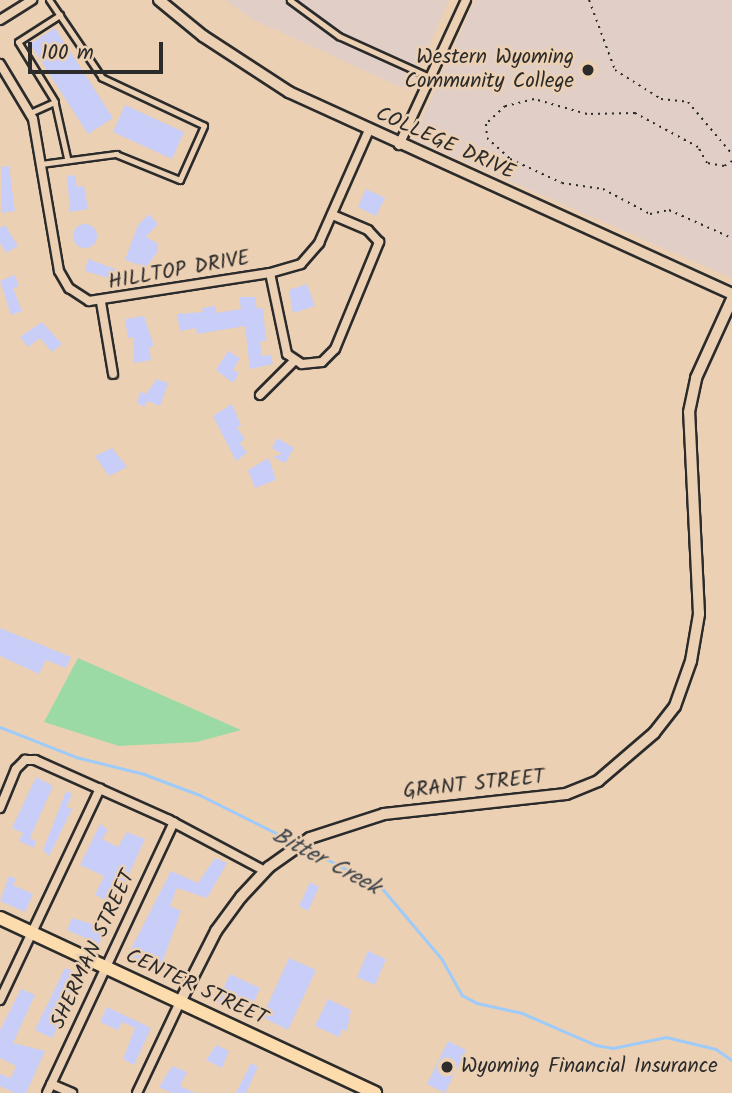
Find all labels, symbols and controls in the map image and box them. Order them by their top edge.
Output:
scale bar [32,28,166,72]
text: 100 m [41,37,94,70]
place label: Western Wyoming Community College [405,45,574,95]
marker: Western Wyoming Community College [580,62,596,78]
street label: COLLEGE DRIVE [371,102,519,186]
street label: HILLTOP DRIVE [106,246,252,296]
street label: GRANT STREET [402,765,546,805]
water label: Bitter Creek [267,822,385,902]
street label: SHERMAN STREET [46,867,142,1033]
street label: CENTER STREET [121,944,271,1032]
place label: Wyoming Financial Insurance [461,1054,718,1080]
marker: Wyoming Financial Insurance [439,1059,455,1075]

